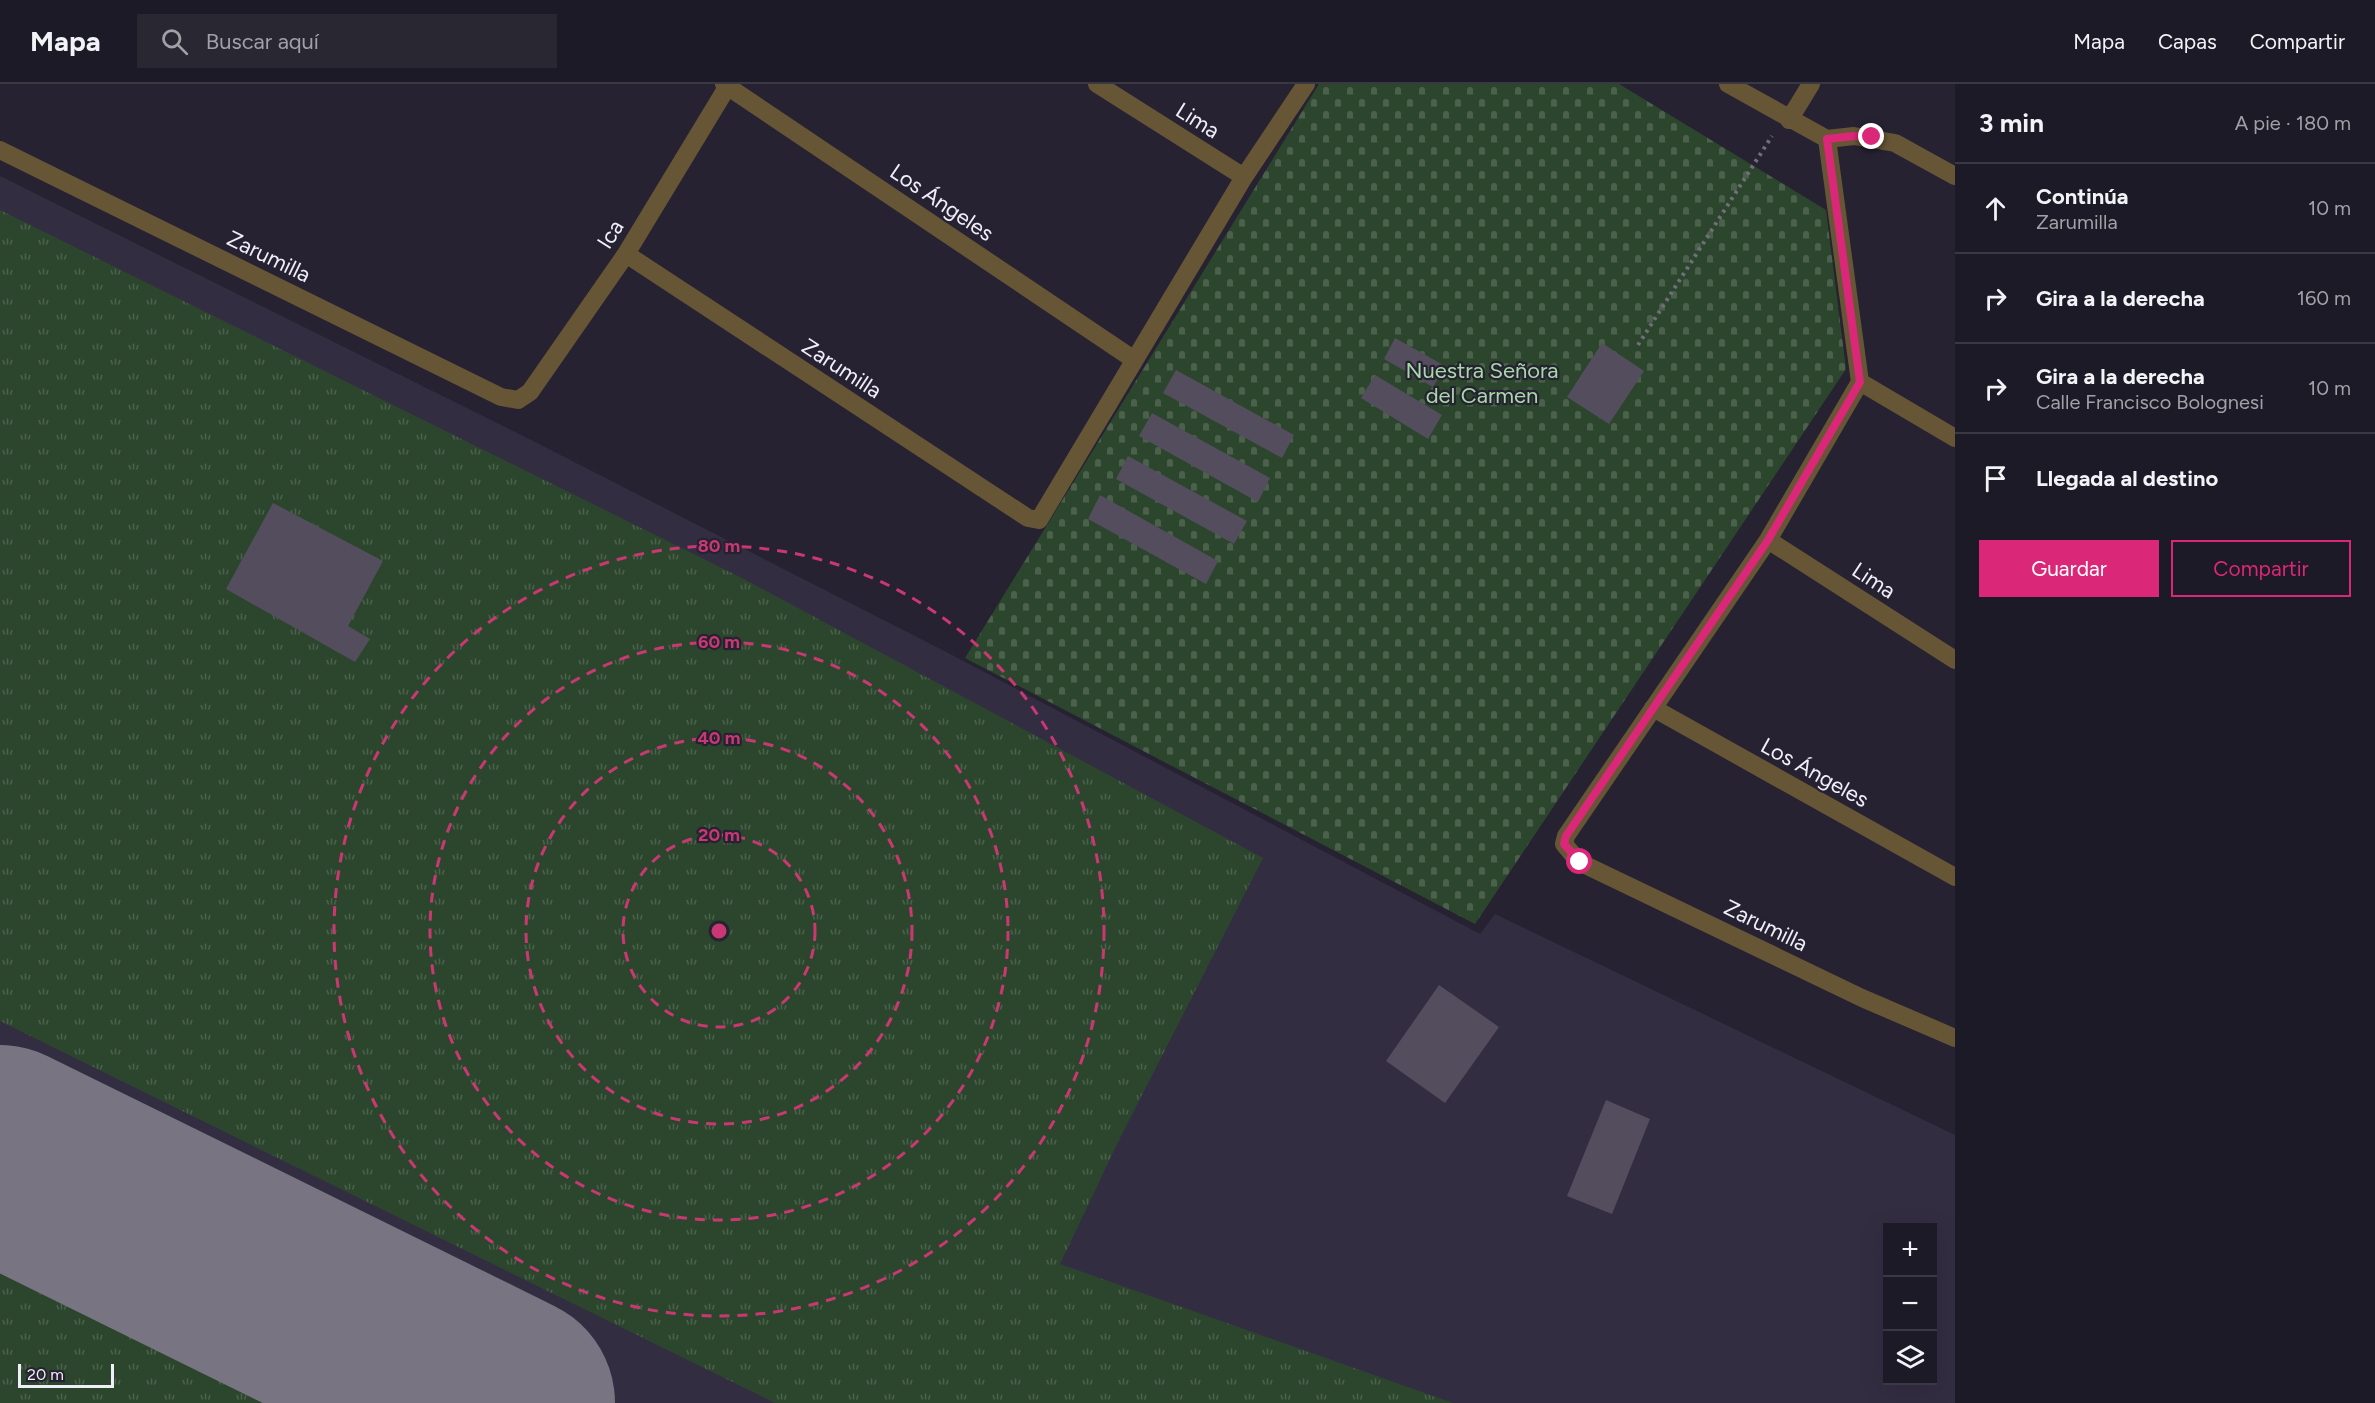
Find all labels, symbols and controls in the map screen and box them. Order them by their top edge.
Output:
search box [137,14,557,68]
text: Mapa [30,24,101,58]
icon: search [158,25,191,58]
text: Buscar aquí [206,28,319,55]
text: Mapa [2073,29,2125,54]
text: Capas [2158,29,2217,54]
text: Compartir [2250,29,2345,54]
street label: Lima [1171,97,1225,144]
text: 3 min [1979,107,2044,139]
text: A pie · 180 m [2235,111,2351,135]
route end [1858,123,1884,149]
street label: Los Ángeles [885,158,999,247]
text: Continúa [2036,183,2129,210]
icon: ahead [1979,192,2012,225]
text: 10 m [2308,196,2351,220]
text: Zarumilla [2036,210,2118,234]
street label: Ica [591,215,630,254]
street label: Zarumilla [223,225,315,288]
icon: right [1979,282,2012,315]
text: Gira a la derecha [2036,285,2205,312]
text: 160 m [2297,286,2351,310]
street label: Zarumilla [797,333,887,404]
park label: Nuestra Señora del Carmen [1405,357,1559,409]
text: Gira a la derecha [2036,363,2205,390]
icon: right [1979,372,2012,405]
text: 10 m [2308,376,2351,400]
text: Calle Francisco Bolognesi [2036,390,2264,414]
icon: arrive [1979,462,2012,495]
text: Llegada al destino [2036,465,2218,492]
text: 80 m [698,535,740,557]
button: Guardar [1979,540,2159,597]
button: Compartir [2171,540,2351,597]
street label: Lima [1847,556,1901,604]
text: 60 m [698,631,740,653]
text: 40 m [697,727,741,749]
street label: Los Ángeles [1756,732,1873,813]
text: 20 m [698,824,740,846]
route start [1566,848,1592,874]
street label: Zarumilla [1720,894,1812,957]
centre of rings [709,921,729,941]
map controls [1883,1223,1937,1385]
button: + [1883,1223,1937,1277]
button: − [1883,1277,1937,1331]
button: layers [1883,1331,1937,1385]
scale bar [18,1361,114,1388]
text: 20 m [27,1365,64,1384]

